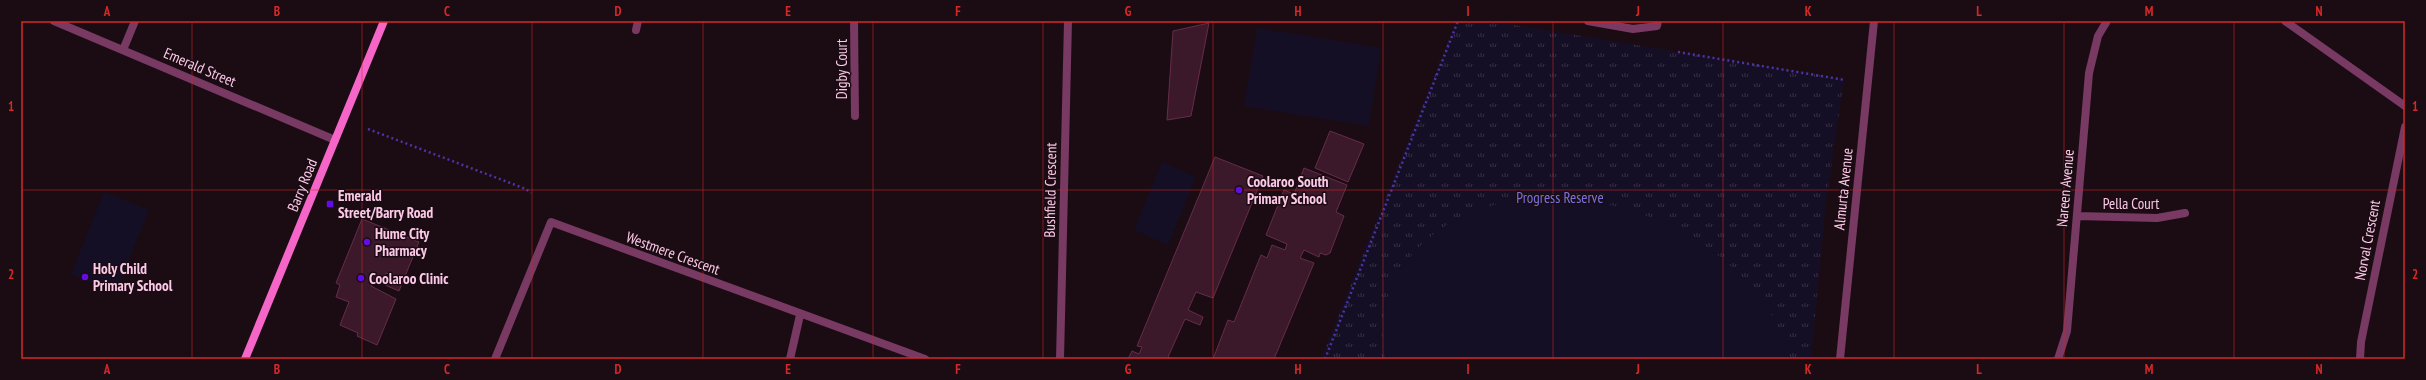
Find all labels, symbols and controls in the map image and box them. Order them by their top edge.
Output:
text: A [103,3,111,20]
text: B [274,3,280,20]
text: C [444,3,450,20]
text: D [615,3,622,20]
text: E [785,3,791,20]
text: F [955,3,961,20]
text: G [1125,3,1132,20]
text: H [1295,3,1302,20]
text: I [1466,3,1470,20]
text: J [1635,3,1640,20]
text: K [1805,3,1812,20]
text: L [1976,3,1982,20]
text: M [2145,3,2154,20]
text: N [2315,3,2323,20]
street label: Digby Court [832,39,851,99]
street label: Emerald Street [161,43,239,91]
text: 1 [8,98,14,115]
text: 1 [2412,98,2418,115]
street label: Bushfield Crescent [1040,142,1060,238]
street label: Almurta Avenue [1829,147,1857,231]
street label: Nareen Avenue [2052,148,2078,228]
street label: Barry Road [283,156,321,214]
place label: Coolaroo South Primary School [1247,172,1329,208]
marker: Coolaroo South Primary School [1234,185,1244,195]
place label: Emerald Street/Barry Road [338,186,434,222]
park label: Progress Reserve [1516,188,1604,207]
street label: Pella Court [2103,194,2159,213]
street label: Norval Crescent [2350,198,2384,282]
marker: Emerald Street/Barry Road [325,199,335,209]
place label: Hume City Pharmacy [375,224,430,260]
street label: Westmere Crescent [624,227,722,279]
marker: Hume City Pharmacy [362,237,372,247]
place label: Holy Child Primary School [93,259,173,295]
text: 2 [8,266,14,283]
text: 2 [2412,266,2418,283]
place label: Coolaroo Clinic [369,269,449,288]
marker: Holy Child Primary School [80,272,90,282]
marker: Coolaroo Clinic [356,273,366,283]
text: A [103,361,111,378]
text: B [274,361,280,378]
text: C [444,361,450,378]
text: D [615,361,622,378]
text: E [785,361,791,378]
text: F [955,361,961,378]
text: G [1125,361,1132,378]
text: H [1295,361,1302,378]
text: I [1466,361,1470,378]
text: J [1635,361,1640,378]
text: K [1805,361,1812,378]
text: L [1976,361,1982,378]
text: M [2145,361,2154,378]
text: N [2315,361,2323,378]

